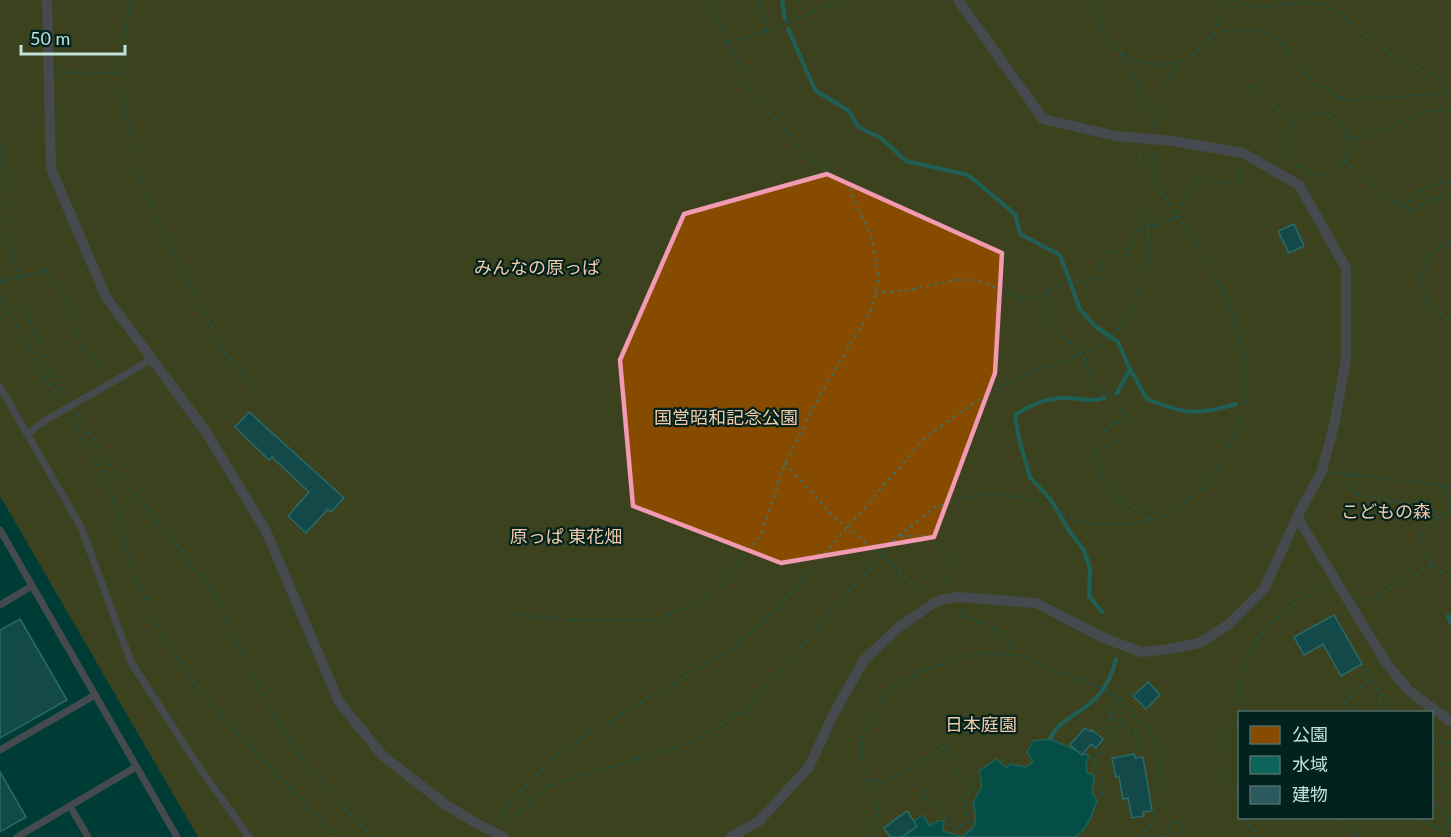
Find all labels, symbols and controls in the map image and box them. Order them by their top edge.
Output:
scale bar [21,18,124,56]
text: 50 m [30,27,70,49]
park label: みんなの原っぱ [474,256,600,278]
park label: 国営昭和記念公園 [654,406,798,428]
park label: こどもの森 [1341,500,1431,522]
park label: 原っぱ 東花畑 [510,525,622,547]
legend [1238,711,1433,819]
park label: 日本庭園 [945,713,1017,735]
text: 公園 [1292,723,1328,745]
text: 水域 [1292,753,1328,775]
text: 建物 [1292,783,1328,805]

